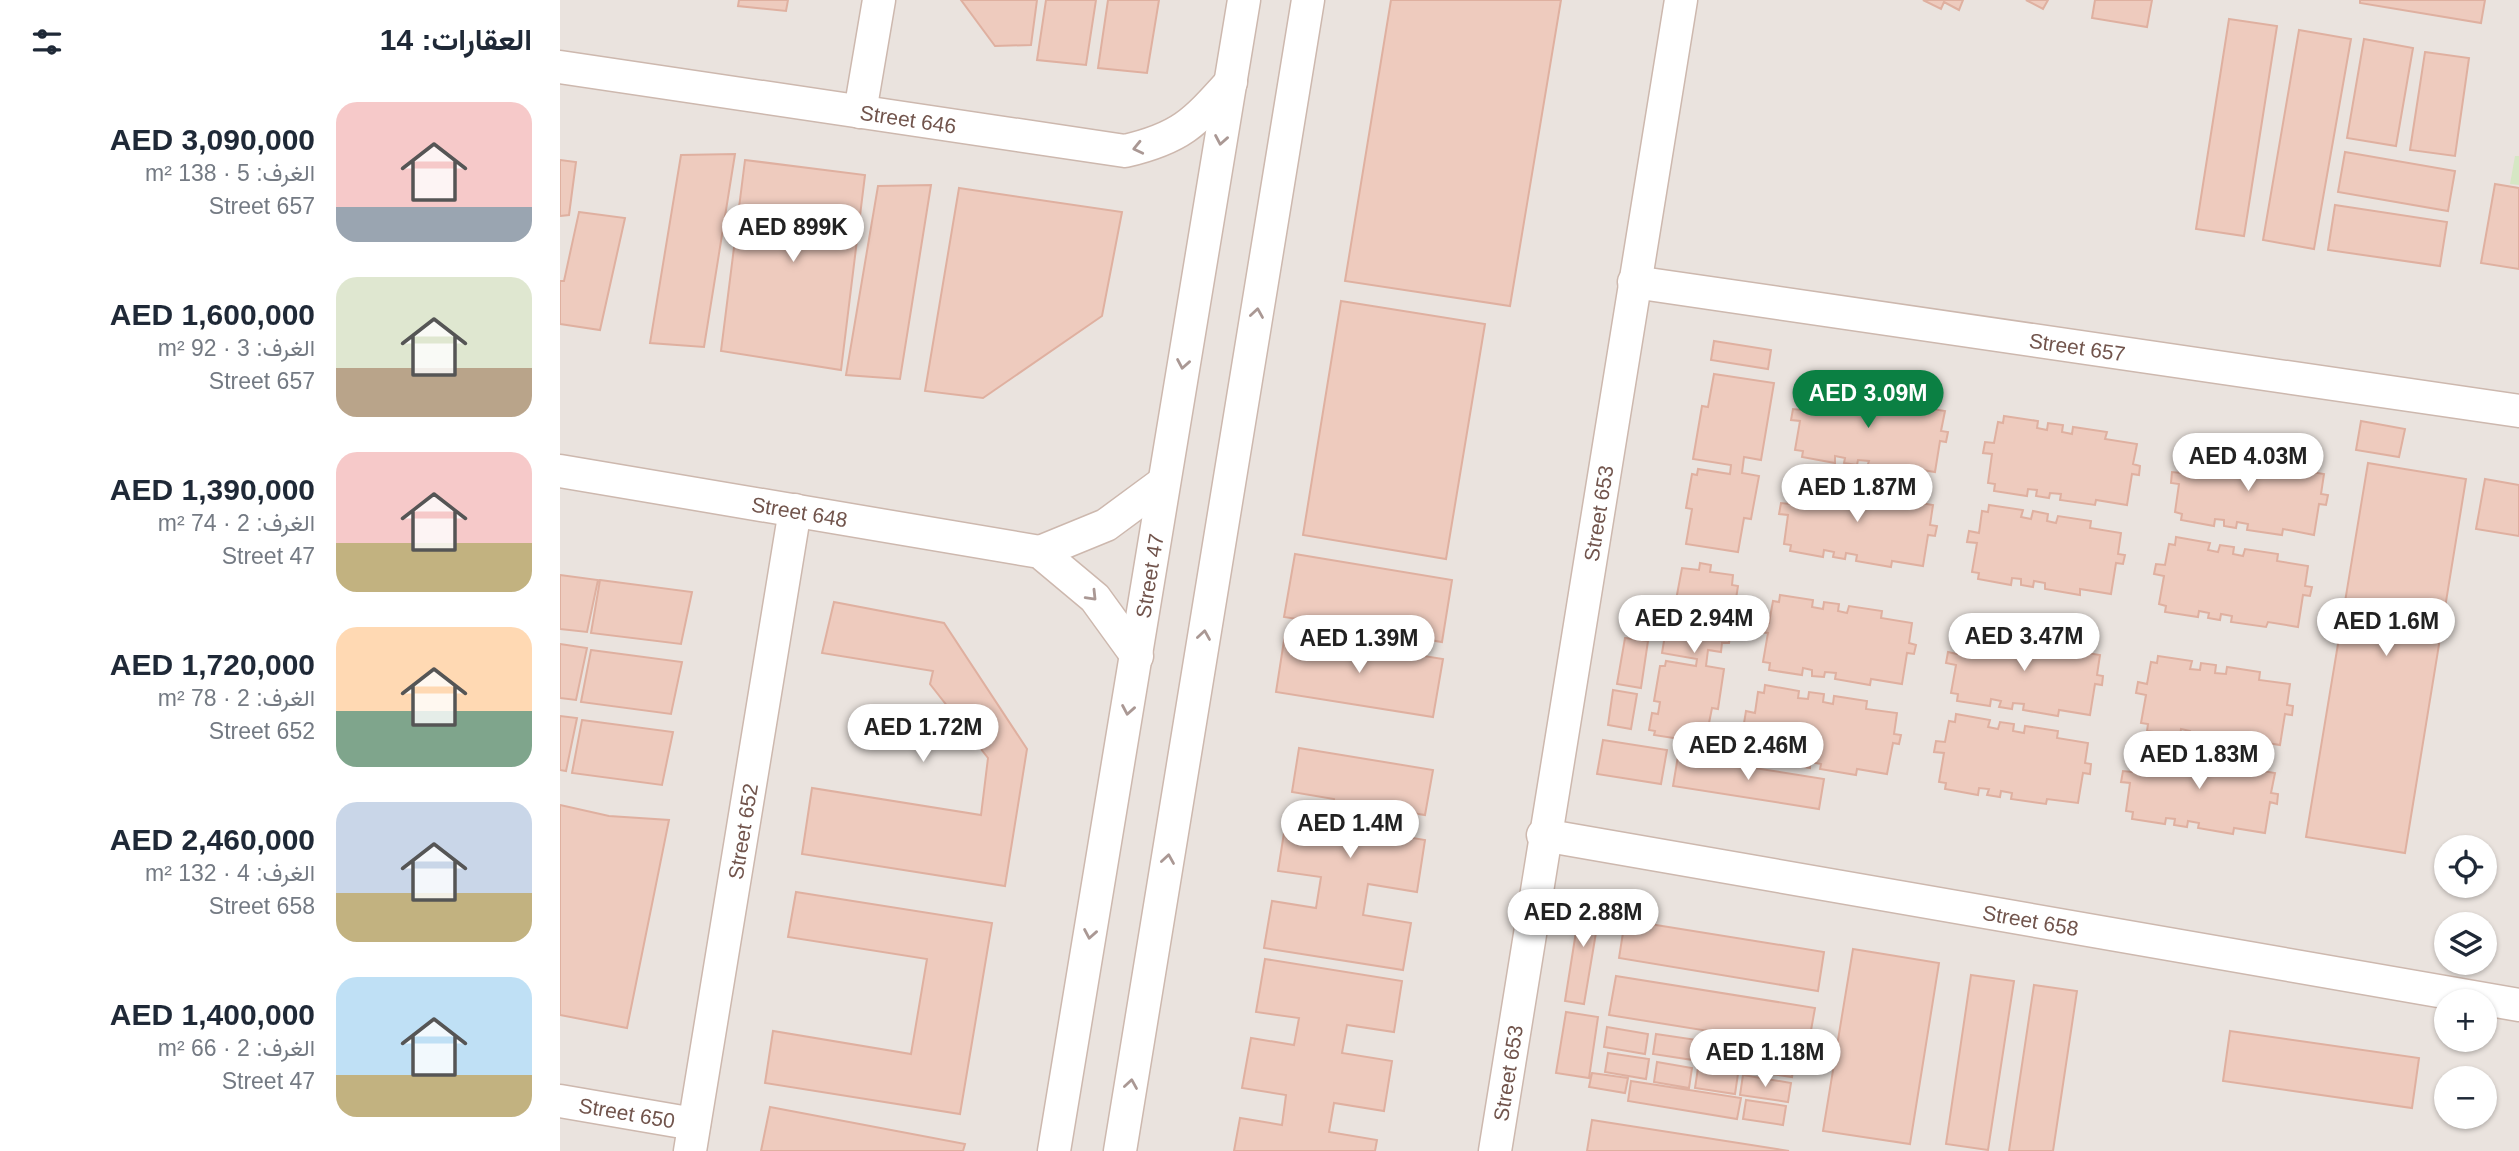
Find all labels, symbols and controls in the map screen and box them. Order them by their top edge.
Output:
icon: filters [28,23,66,61]
text: العقارات: 14 [380,23,532,56]
street label: Street 646 [859,100,958,137]
text: AED 3,090,000 [110,123,315,156]
icon: home [392,130,476,214]
one-way arrow [1214,134,1229,146]
one-way arrow [1132,139,1144,154]
text: الغرف: 5 · 138 m² [145,160,315,186]
text: Street 657 [209,193,315,219]
pin: AED 899K [721,204,865,264]
text: AED 899K [738,214,848,240]
text: AED 1,600,000 [110,298,315,331]
icon: home [392,305,476,389]
one-way arrow [1249,307,1264,319]
street label: Street 657 [2028,328,2127,365]
text: الغرف: 3 · 92 m² [158,335,315,361]
one-way arrow [1176,358,1191,370]
text: Street 657 [209,368,315,394]
pin: AED 3.09M [1788,370,1948,430]
text: AED 3.09M [1809,380,1927,406]
pin: AED 4.03M [2168,434,2328,493]
text: AED 4.03M [2189,443,2307,469]
street label: Street 653 [1579,464,1617,563]
pin: AED 1.87M [1777,464,1937,524]
text: AED 1,390,000 [110,473,315,506]
text: AED 1.87M [1798,474,1916,500]
icon: home [392,480,476,564]
street label: Street 648 [750,492,849,531]
text: الغرف: 2 · 74 m² [158,510,315,536]
street label: Street 47 [1131,532,1167,620]
text: Street 47 [222,543,315,569]
one-way arrow [1084,588,1097,601]
pin: AED 2.94M [1614,596,1774,655]
pin: AED 1.6M [2314,598,2458,658]
text: AED 2.94M [1635,605,1753,631]
text: AED 1.6M [2333,608,2439,634]
pin: AED 3.47M [1944,614,2104,673]
pin: AED 1.39M [1279,616,1439,675]
text: AED 3.47M [1965,623,2083,649]
text: AED 1.39M [1300,625,1418,651]
one-way arrow [1196,629,1211,641]
text: AED 1,720,000 [110,648,315,681]
icon: home [392,655,476,739]
text: الغرف: 2 · 78 m² [158,685,315,711]
pin: AED 1.72M [843,704,1003,764]
one-way arrow [1121,704,1136,716]
text: AED 1.72M [864,714,982,740]
text: Street 652 [209,718,315,744]
pin: AED 2.46M [1668,722,1828,782]
text: AED 2.46M [1689,732,1807,758]
pin: AED 1.83M [2119,732,2279,791]
text: AED 1.83M [2140,741,2258,767]
street label: Street 652 [723,782,762,881]
pin: AED 1.4M [1278,800,1422,860]
text: AED 1.4M [1297,810,1403,836]
text: AED 2,460,000 [110,823,315,856]
icon: home [392,830,476,914]
map controls [2434,835,2497,1129]
button: locate [2434,835,2497,898]
one-way arrow [1160,853,1175,865]
text: الغرف: 4 · 132 m² [145,860,315,886]
pin: AED 2.88M [1503,890,1663,949]
text: Street 658 [209,893,315,919]
text: AED 2.88M [1524,899,1642,925]
street label: Street 658 [1981,900,2080,940]
button: layers [2434,912,2497,975]
one-way arrow [1083,928,1098,940]
button: + [2434,989,2497,1052]
text: AED 1,400,000 [110,998,315,1031]
icon: home [392,1005,476,1089]
street label: Street 653 [1489,1023,1527,1123]
pin: AED 1.18M [1685,1030,1845,1089]
text: الغرف: 2 · 66 m² [158,1035,315,1061]
text: AED 1.18M [1706,1039,1824,1065]
button: − [2434,1066,2497,1129]
text: Street 47 [222,1068,315,1094]
one-way arrow [1123,1078,1138,1090]
street label: Street 650 [577,1093,677,1132]

